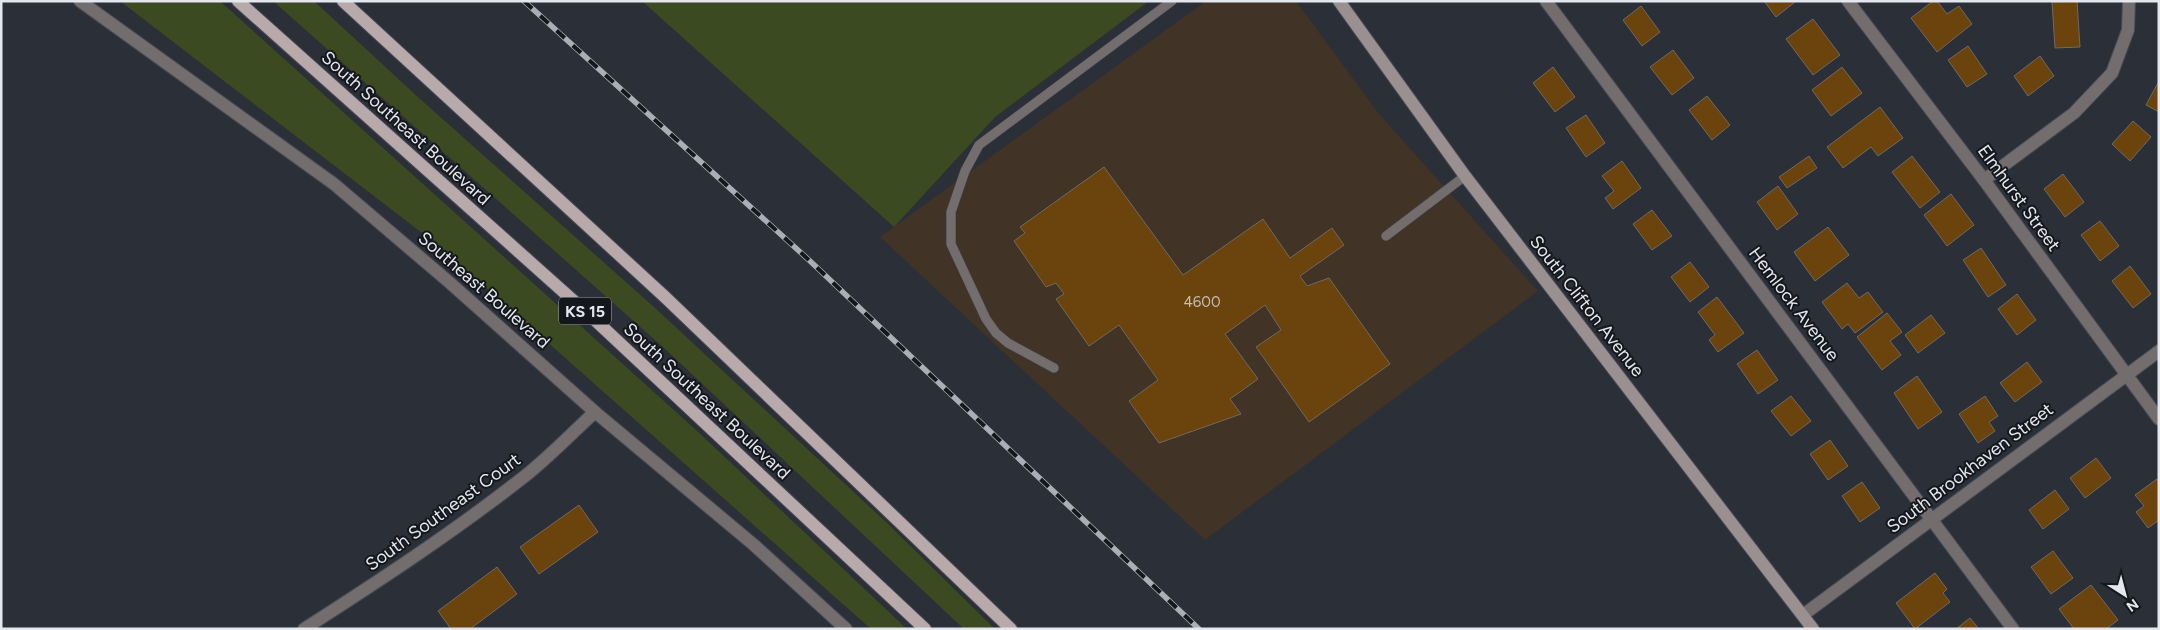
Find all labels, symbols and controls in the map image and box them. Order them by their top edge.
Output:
street label: South Southeast Boulevard [317,46,495,210]
street label: Elmhurst Street [1973,141,2065,256]
street label: Southeast Boulevard [414,227,554,353]
street label: South Clifton Avenue [1525,231,1649,381]
street label: Hemlock Avenue [1744,243,1844,365]
house number: 4600 [1183,293,1221,311]
road number: KS 15 [559,298,611,324]
street label: South Southeast Boulevard [619,318,795,484]
street label: South Brookhaven Street [1883,398,2058,538]
street label: South Southeast Court [361,448,525,576]
north arrow [2100,570,2150,620]
text: N [2123,595,2142,615]

